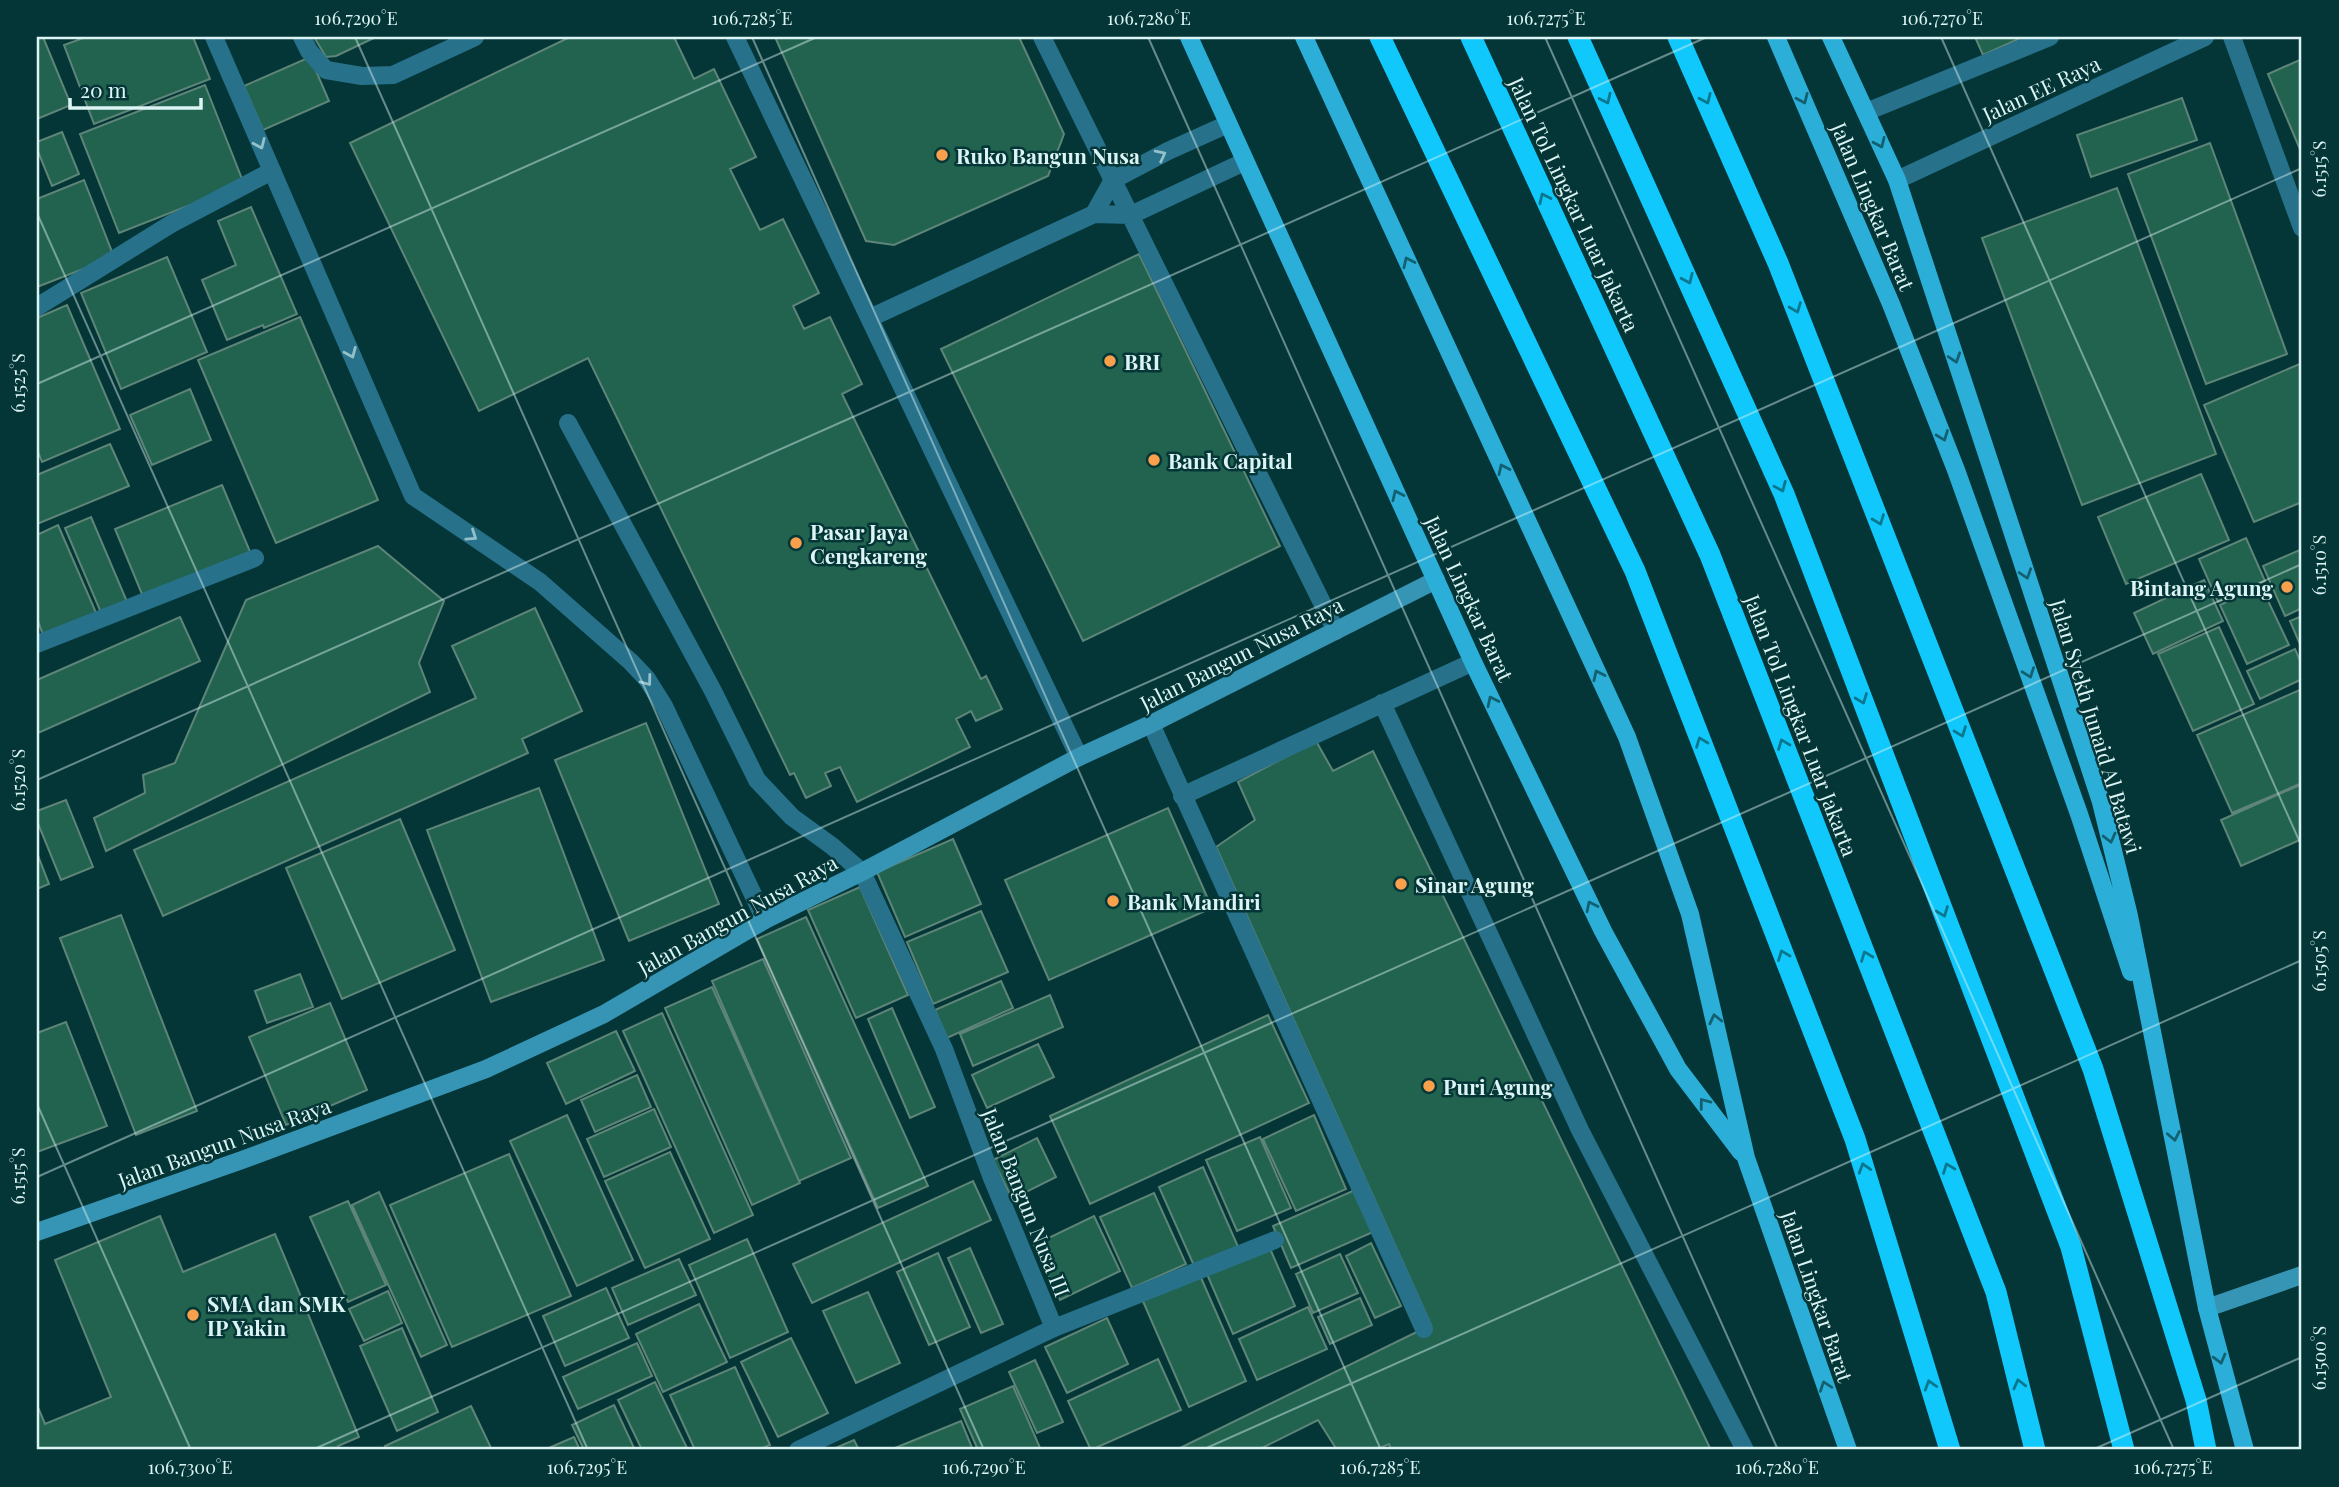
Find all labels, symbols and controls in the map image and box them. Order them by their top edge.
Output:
text: 106.7290°E [314,6,398,30]
text: 106.7285°E [712,6,792,30]
text: 106.7280°E [1107,6,1191,30]
text: 106.7275°E [1507,6,1585,30]
text: 106.7270°E [1901,6,1983,30]
street label: Jalan EE Raya [1977,48,2105,128]
scale bar [70,66,201,110]
street label: Jalan Tol Lingkar Luar Jakarta [1503,71,1647,336]
text: 20 m [80,75,127,103]
one-way arrow [1598,92,1612,104]
one-way arrow [1698,92,1712,104]
one-way arrow [1795,92,1809,104]
street label: Jalan Lingkar Barat [1826,117,1922,295]
one-way arrow [1872,136,1886,149]
one-way arrow [252,137,266,150]
text: 6.1515°S [2307,140,2331,198]
place label: Ruko Bangun Nusa [956,141,1140,169]
marker: Ruko Bangun Nusa [934,147,950,163]
one-way arrow [1154,149,1166,163]
one-way arrow [1538,193,1552,205]
one-way arrow [1402,257,1416,269]
one-way arrow [1680,272,1694,284]
one-way arrow [1787,301,1801,313]
one-way arrow [343,346,357,358]
place label: BRI [1124,347,1161,375]
one-way arrow [1947,351,1961,364]
text: 6.1525°S [6,353,30,413]
marker: BRI [1102,353,1118,369]
one-way arrow [1934,430,1948,442]
place label: Bank Capital [1168,446,1293,474]
marker: Bank Capital [1146,452,1162,468]
one-way arrow [1497,464,1511,476]
one-way arrow [1773,480,1787,492]
one-way arrow [1391,490,1405,502]
street label: Jalan Lingkar Barat [1419,510,1521,686]
one-way arrow [1870,513,1884,525]
place label: Pasar Jaya Cengkareng [810,517,927,569]
one-way arrow [464,528,477,540]
marker: Pasar Jaya Cengkareng [788,535,804,551]
text: 6.1510°S [2307,535,2331,595]
one-way arrow [2018,568,2032,580]
place label: Bintang Agung [2130,573,2273,601]
marker: Bintang Agung [2279,579,2295,595]
street label: Jalan Bangun Nusa Raya [1134,589,1348,717]
street label: Jalan Tol Lingkar Luar Jakarta [1739,589,1865,860]
street label: Jalan Syekh Junaid Al Batawi [2045,594,2149,857]
one-way arrow [2020,667,2034,679]
one-way arrow [1592,670,1606,683]
one-way arrow [638,673,651,686]
one-way arrow [1854,693,1868,705]
one-way arrow [1487,696,1501,709]
one-way arrow [1953,725,1967,737]
one-way arrow [1696,737,1710,749]
one-way arrow [1778,739,1792,751]
text: 6.1520°S [6,749,30,811]
one-way arrow [2101,832,2116,844]
street label: Jalan Bangun Nusa Raya [631,847,842,981]
place label: Sinar Agung [1415,870,1534,898]
marker: Sinar Agung [1393,876,1409,892]
place label: Bank Mandiri [1127,887,1261,915]
marker: Bank Mandiri [1105,893,1121,909]
one-way arrow [1585,901,1599,914]
one-way arrow [1935,905,1949,917]
text: 6.1505°S [2307,930,2331,992]
one-way arrow [1778,949,1792,961]
one-way arrow [1860,951,1874,963]
one-way arrow [1709,1013,1723,1025]
place label: Puri Agung [1443,1072,1553,1100]
marker: Puri Agung [1421,1078,1437,1094]
street label: Jalan Bangun Nusa Raya [113,1090,335,1194]
one-way arrow [1700,1098,1713,1111]
street label: Jalan Bangun Nusa III [976,1103,1078,1300]
one-way arrow [2165,1130,2180,1142]
text: 6.1515°S [6,1147,30,1205]
one-way arrow [1857,1162,1872,1174]
one-way arrow [1943,1163,1957,1175]
street label: Jalan Lingkar Barat [1775,1206,1861,1386]
place label: SMA dan SMK IP Yakin [207,1289,347,1341]
marker: SMA dan SMK IP Yakin [185,1307,201,1323]
text: 6.1500°S [2307,1326,2331,1390]
one-way arrow [2212,1353,2227,1365]
one-way arrow [2013,1378,2027,1390]
one-way arrow [1924,1379,1939,1391]
one-way arrow [1820,1380,1834,1392]
text: 106.7300°E [148,1455,232,1479]
text: 106.7295°E [547,1455,627,1479]
text: 106.7290°E [942,1455,1026,1479]
text: 106.7285°E [1340,1455,1420,1479]
text: 106.7280°E [1735,1455,1819,1479]
text: 106.7275°E [2134,1455,2212,1479]

